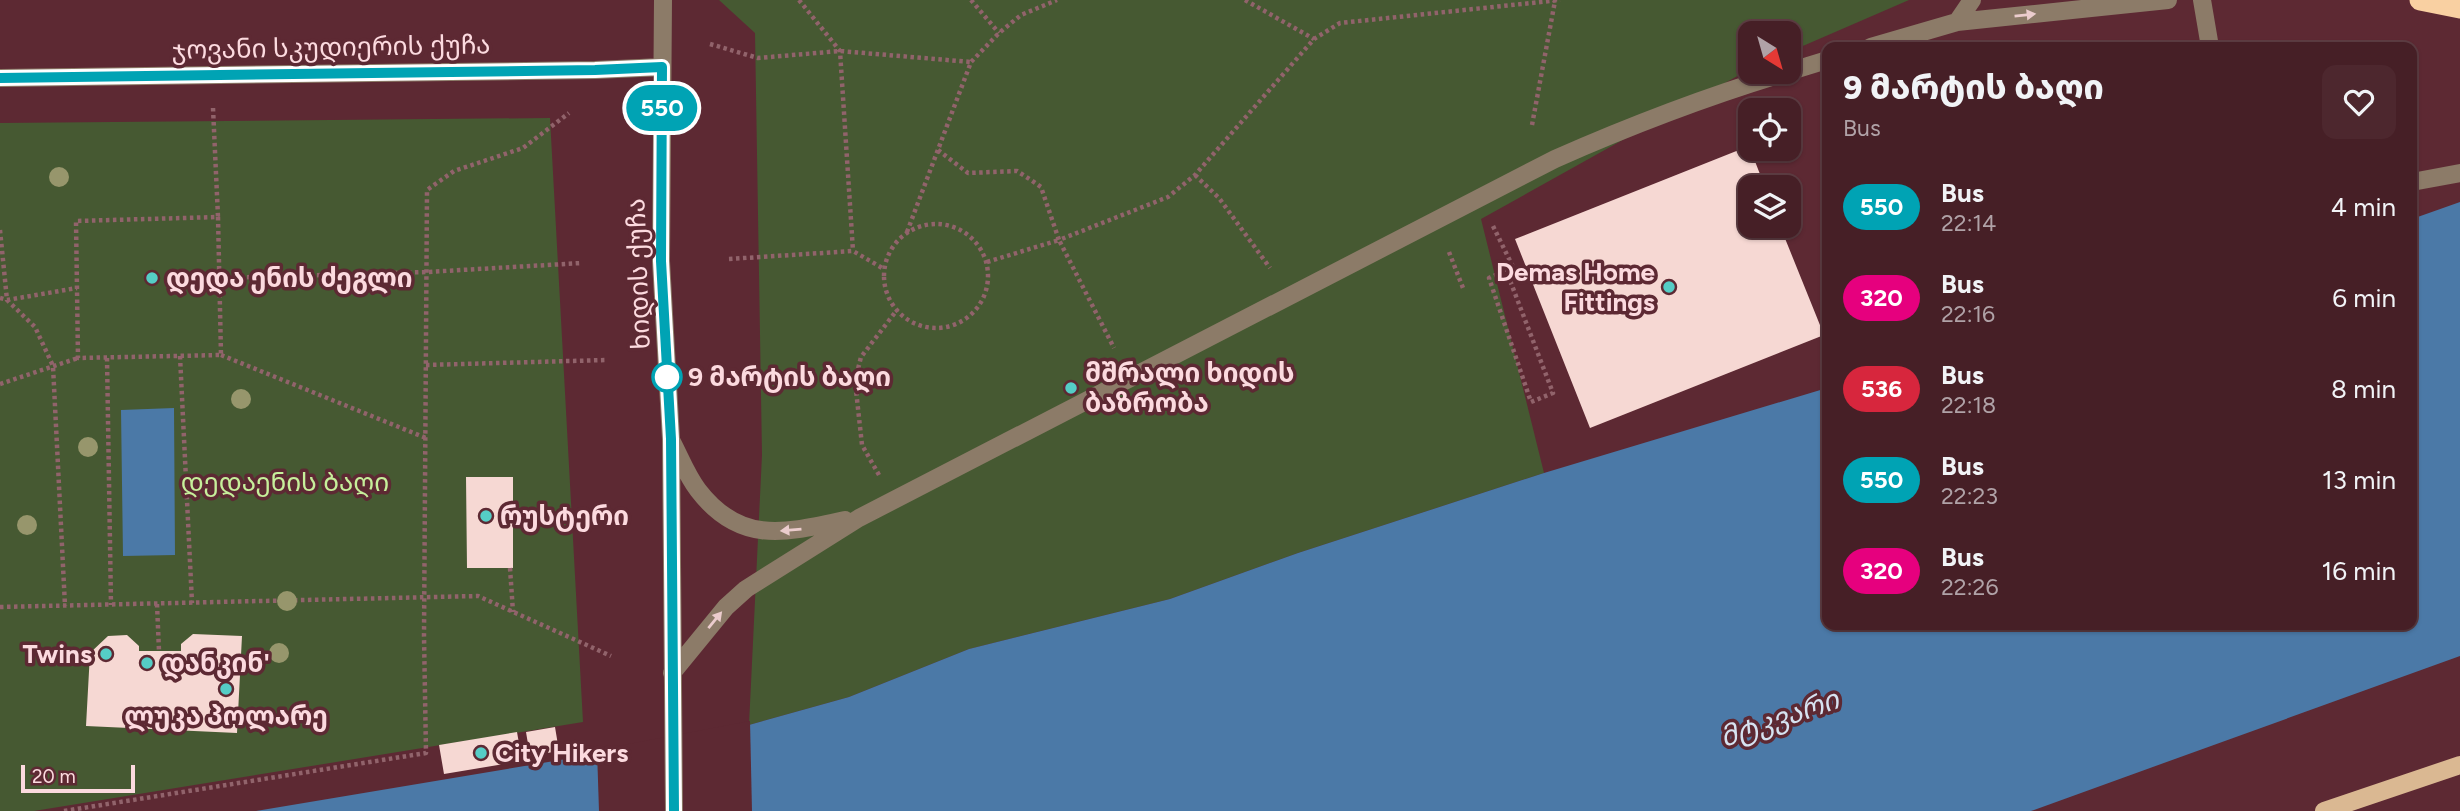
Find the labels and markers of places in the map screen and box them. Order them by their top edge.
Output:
place label: Demas Home Fittings [1496,256,1655,318]
place label: დედა ენის ძეგლი [166,262,413,295]
marker: დედა ენის ძეგლი [144,270,160,286]
marker: Demas Home Fittings [1661,279,1677,295]
place label: მშრალი ხიდის ბაზრობა [1085,357,1294,419]
place label: 9 მარტის ბაღი [688,361,891,393]
marker: 9 მარტის ბაღი [652,362,682,392]
marker: მშრალი ხიდის ბაზრობა [1063,380,1079,396]
place label: რუსტერი [500,500,629,532]
marker: რუსტერი [478,508,494,524]
place label: Twins [23,638,92,670]
marker: Twins [98,646,114,662]
place label: დანკინ' [161,647,270,680]
marker: დანკინ' [139,655,155,671]
marker: ლუკა პოლარე [218,681,234,697]
place label: ლუკა პოლარე [124,700,328,732]
place label: City Hikers [495,737,628,769]
marker: City Hikers [473,745,489,761]

